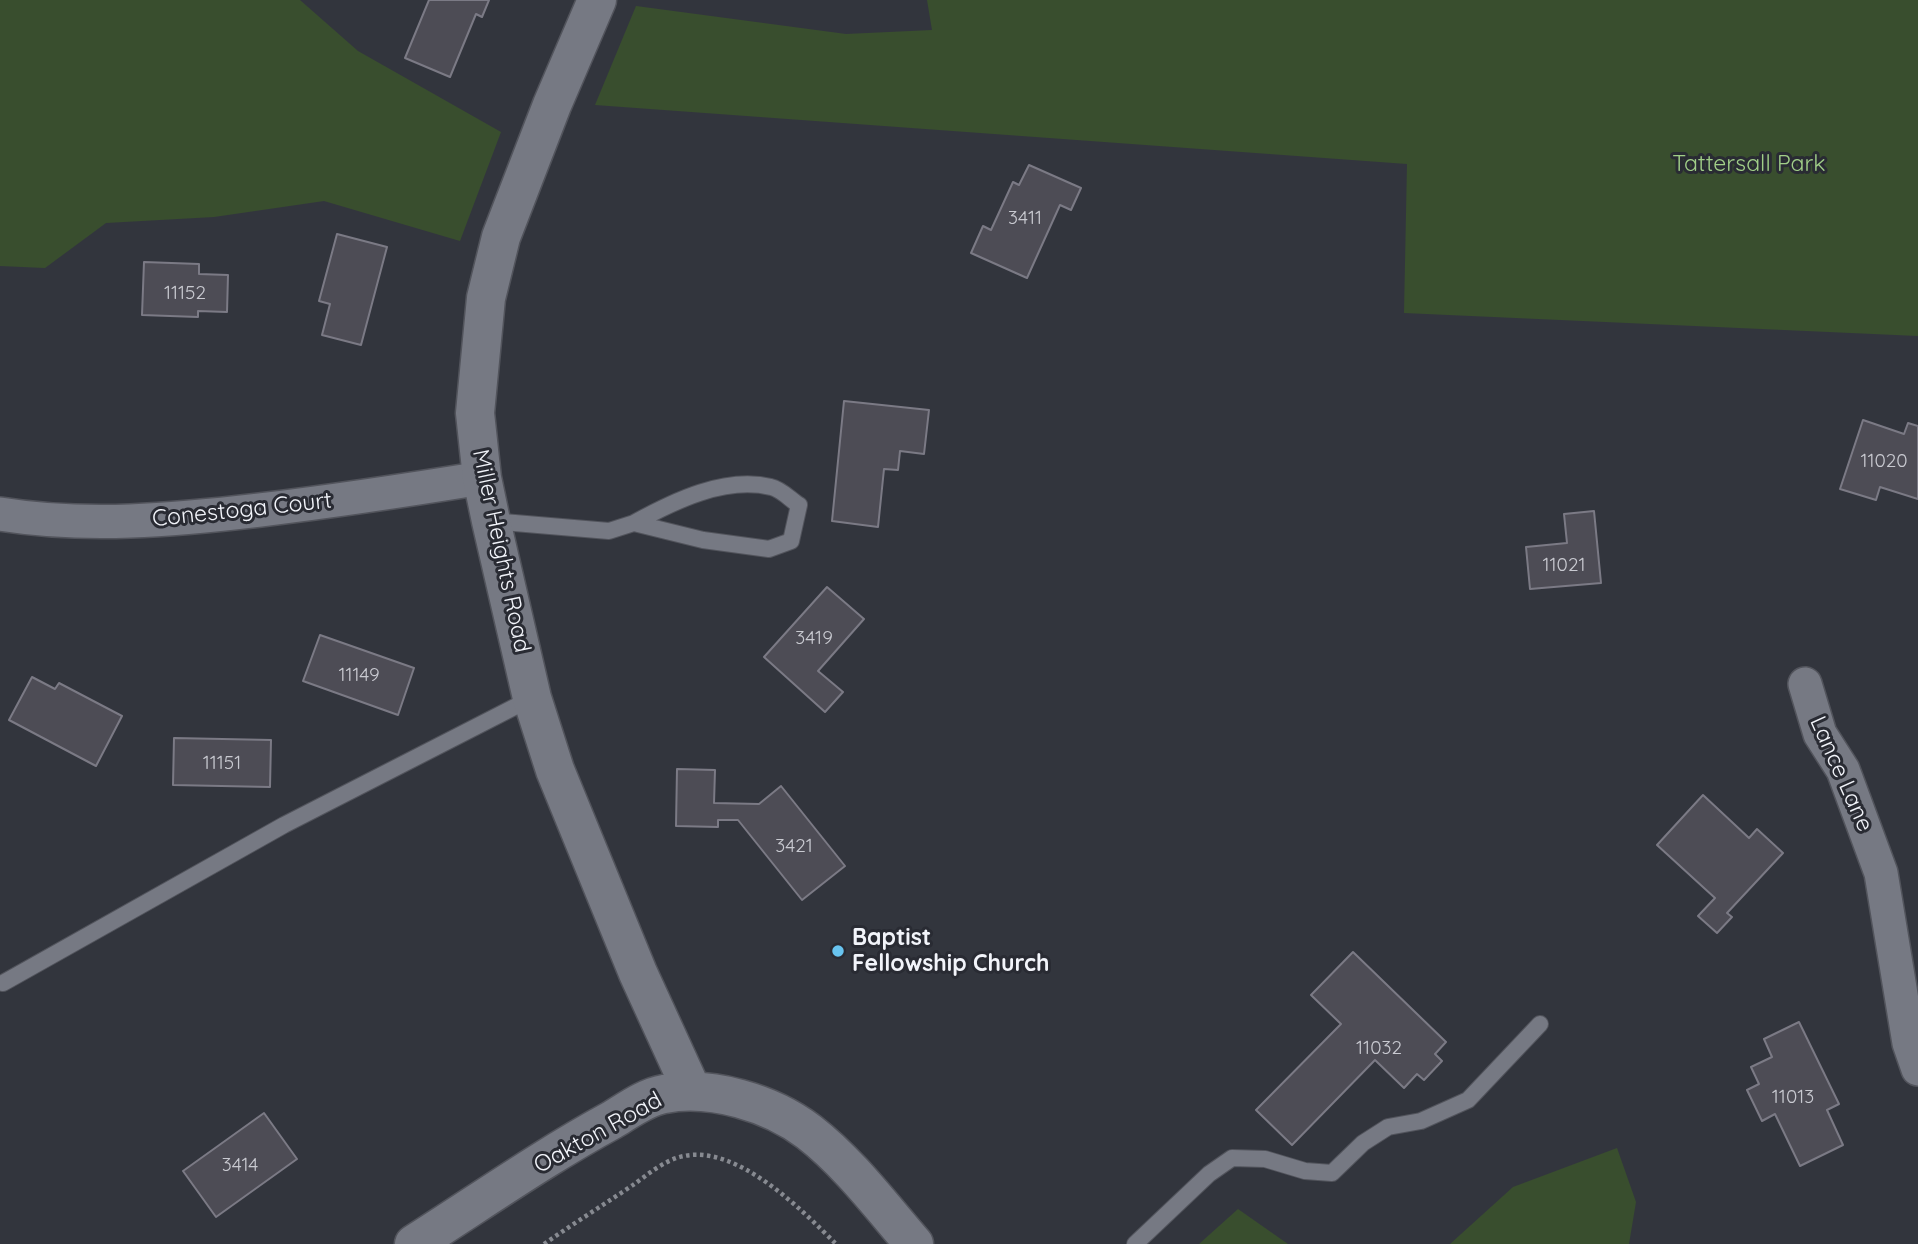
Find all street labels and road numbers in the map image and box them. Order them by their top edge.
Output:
street label: Miller Heights Road [466,447,536,655]
street label: Conestoga Court [151,487,333,533]
street label: Lance Lane [1803,712,1879,836]
street label: Oakton Road [529,1086,667,1180]

